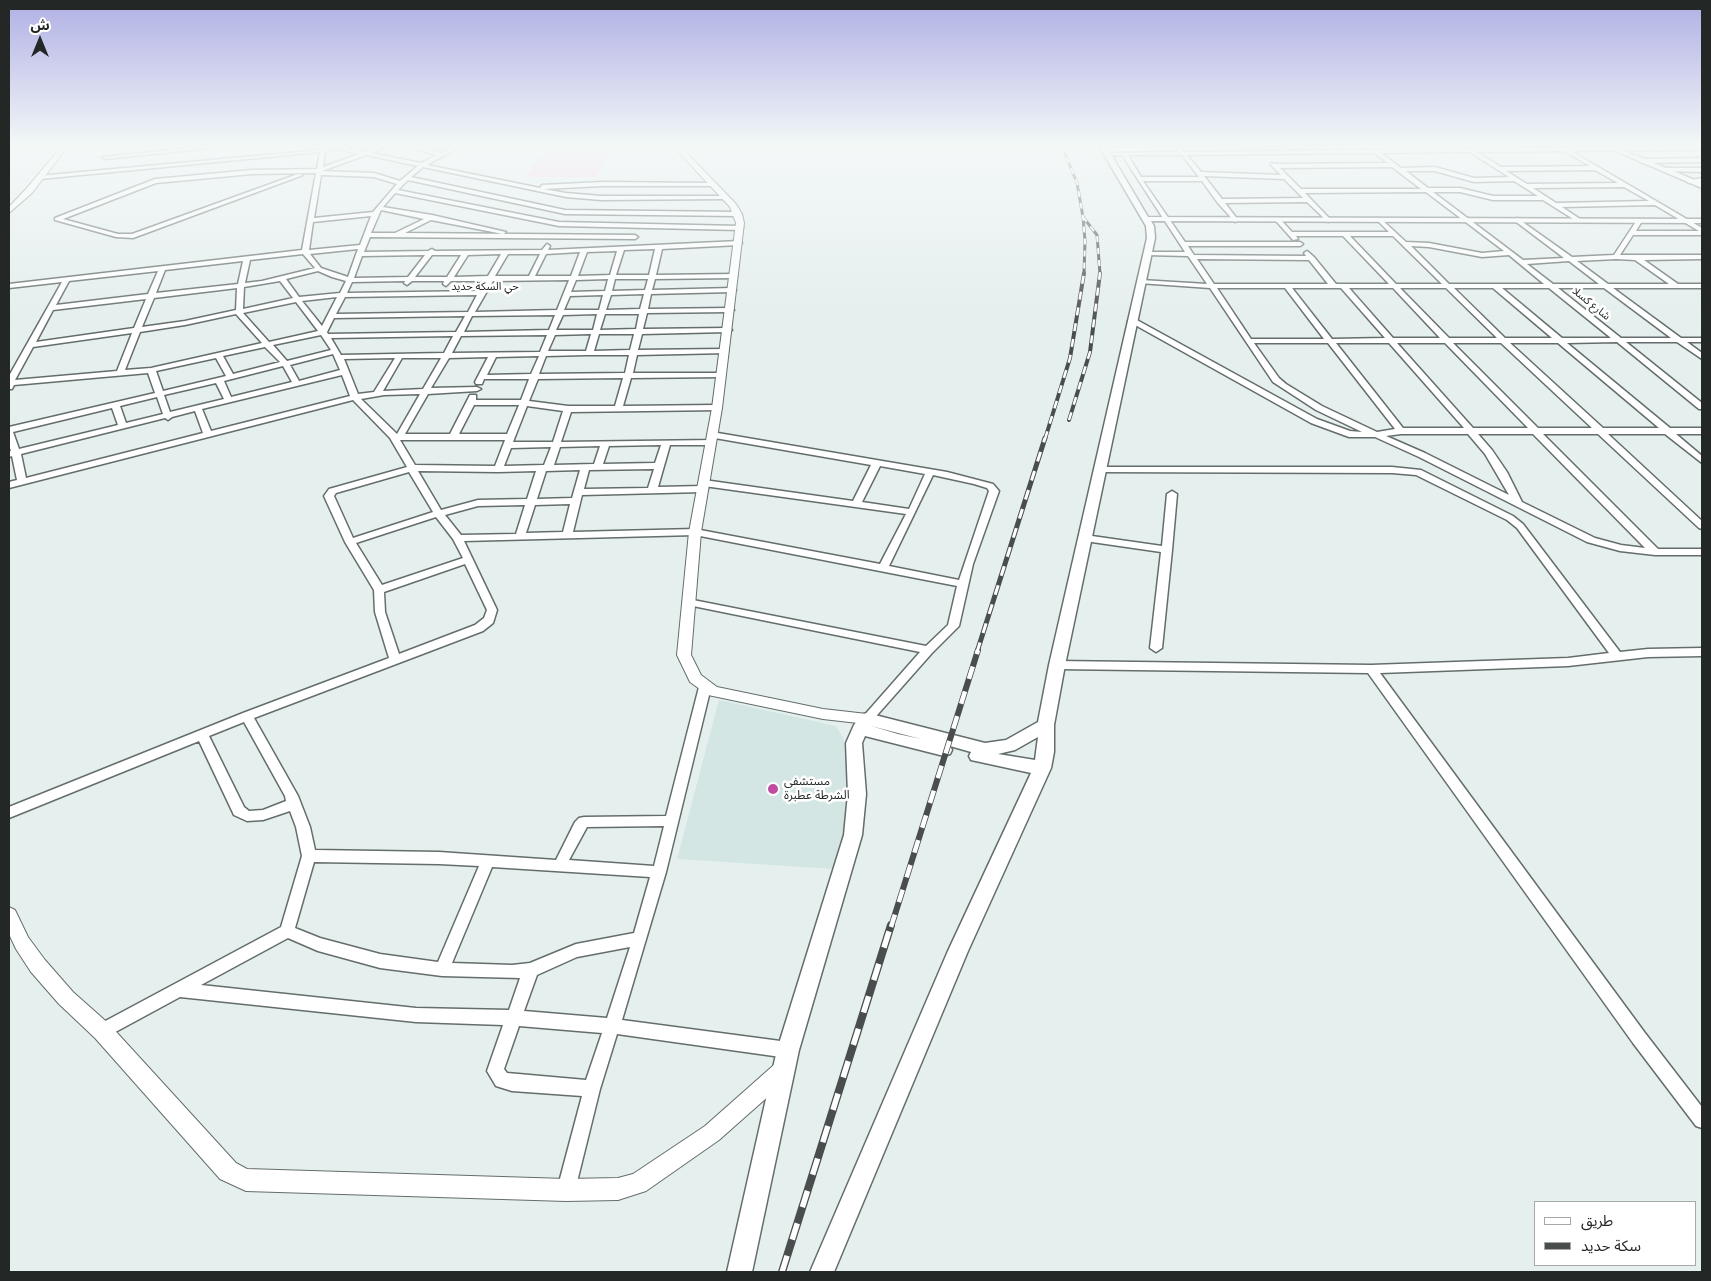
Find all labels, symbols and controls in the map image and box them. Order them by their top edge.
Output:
north arrow [15,15,65,65]
text: ش [30,16,50,34]
district label: حي السكة حديد [451,280,519,294]
street label: شارع كسلا [1569,285,1613,323]
place label: مستشفى الشرطة عطبرة [784,775,850,803]
marker: مستشفى الشرطة عطبرة [766,782,780,796]
legend [1534,1201,1696,1266]
text: طريق [1581,1211,1613,1231]
text: سكة حديد [1581,1236,1641,1256]

